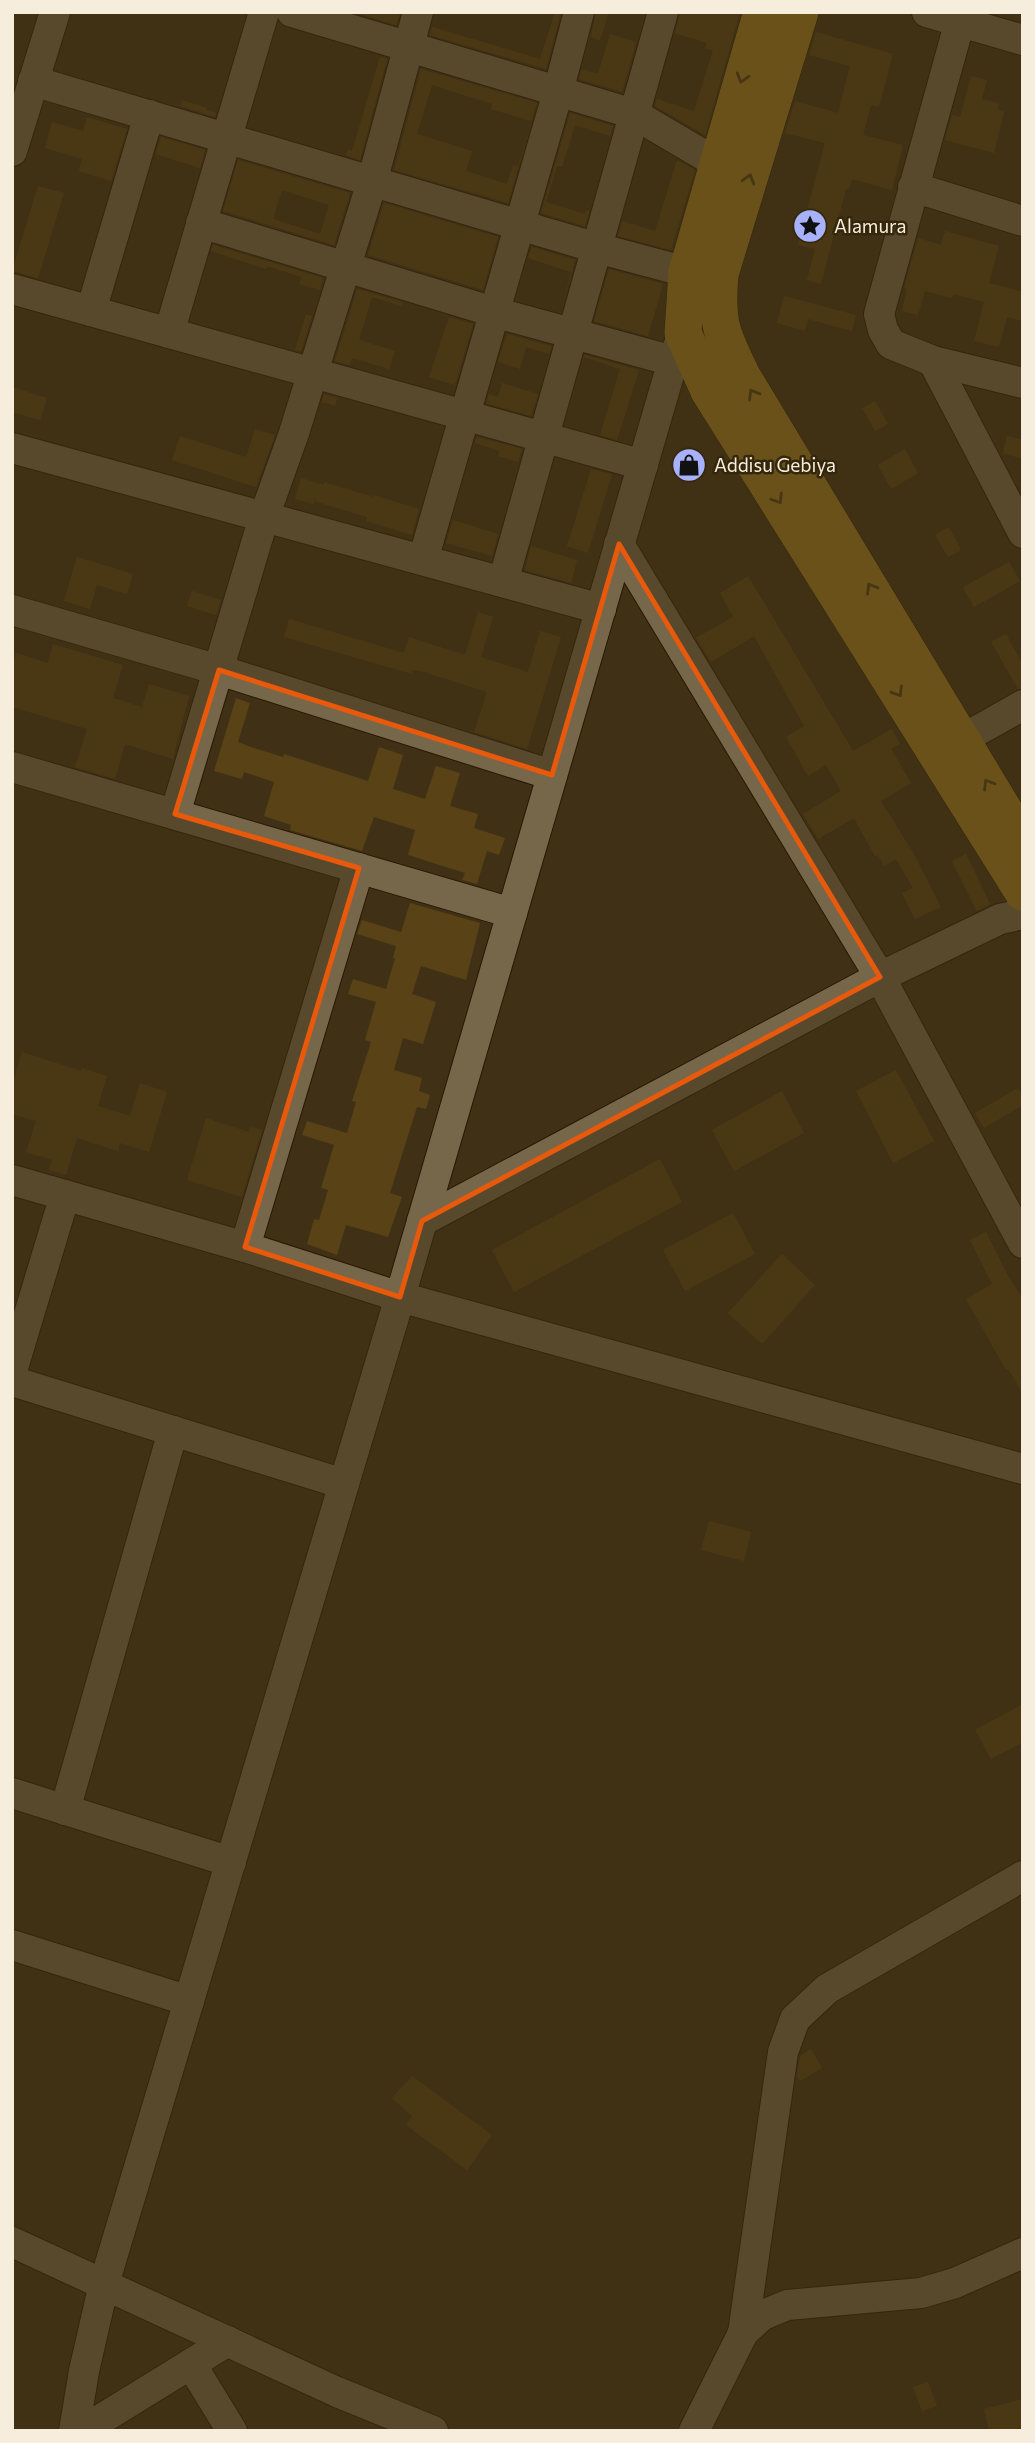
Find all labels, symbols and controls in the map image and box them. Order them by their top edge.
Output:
one-way arrow [736,71,751,83]
one-way arrow [741,173,756,185]
place icon: Alamura [791,207,829,245]
place label: Alamura [834,214,906,237]
one-way arrow [748,389,761,402]
shop icon: Addisu Gebiya [670,446,708,484]
place label: Addisu Gebiya [714,453,836,476]
one-way arrow [769,491,782,504]
one-way arrow [866,583,879,596]
one-way arrow [890,684,903,697]
one-way arrow [983,778,996,791]

